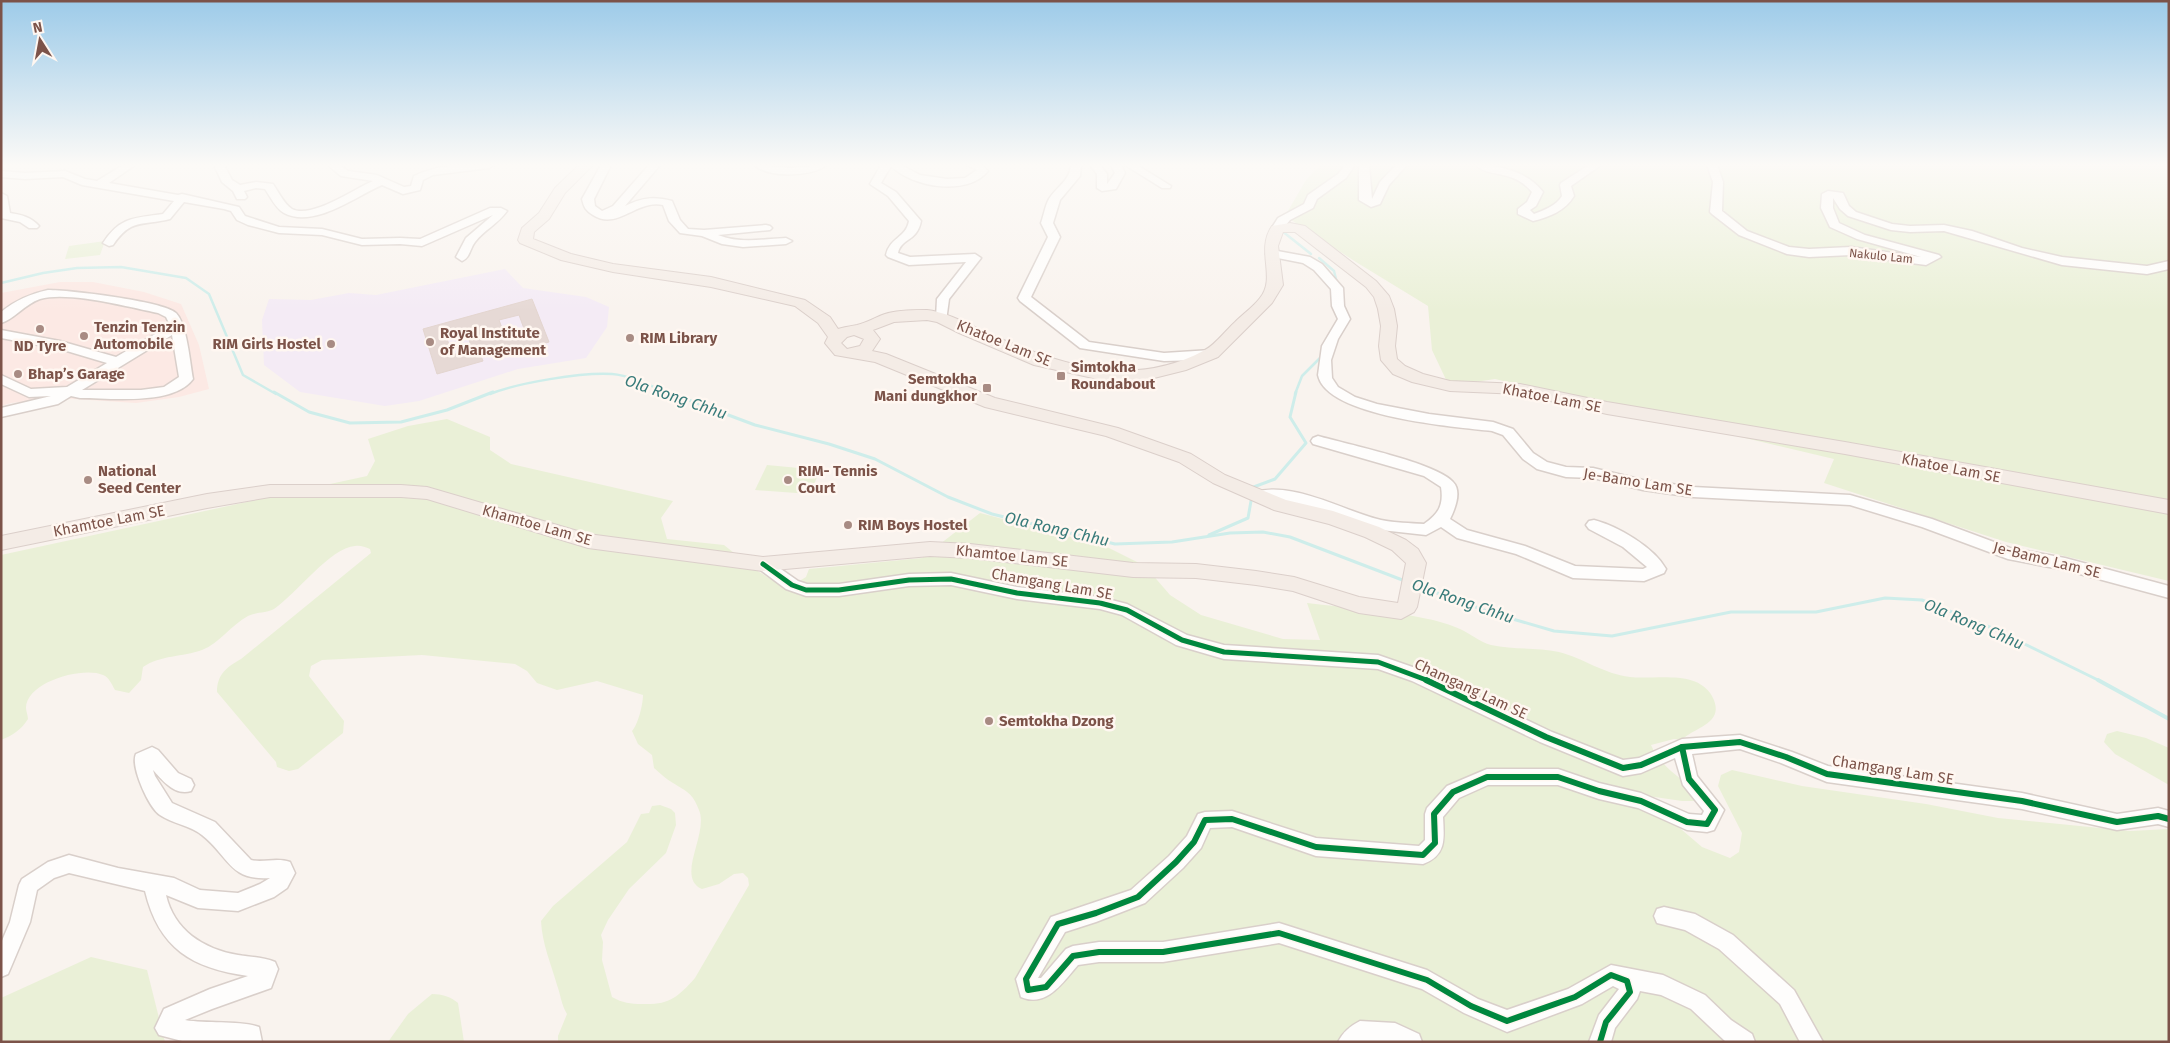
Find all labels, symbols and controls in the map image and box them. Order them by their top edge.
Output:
north arrow [15,15,65,65]
text: N [31,18,44,37]
street label: Nakulo Lam [1848,246,1914,266]
street label: Khatoe Lam SE [954,316,1054,370]
place label: Tenzin Tenzin Automobile [93,318,186,353]
marker: ND Tyre [34,323,46,335]
place label: Royal Institute of Management [440,324,546,359]
place label: RIM Library [640,329,718,347]
marker: Tenzin Tenzin Automobile [78,330,90,342]
marker: RIM Library [624,332,636,344]
place label: RIM Girls Hostel [213,335,322,353]
marker: Royal Institute of Management [424,336,436,348]
place label: ND Tyre [14,337,66,355]
marker: RIM Girls Hostel [325,338,337,350]
place label: Simtokha Roundabout [1071,358,1156,393]
place label: Bhap’s Garage [28,365,125,383]
marker: Bhap’s Garage [12,368,24,380]
place label: Semtokha Mani dungkhor [874,370,978,405]
marker: Simtokha Roundabout [1055,370,1067,382]
water label: Ola Rong Chhu [623,371,729,423]
street label: Khatoe Lam SE [1501,380,1603,416]
marker: Semtokha Mani dungkhor [981,382,993,394]
street label: Khatoe Lam SE [1900,450,2002,486]
place label: National Seed Center [98,462,182,497]
place label: RIM- Tennis Court [798,462,877,497]
street label: Je-Bamo Lam SE [1582,464,1694,500]
marker: National Seed Center [82,474,94,486]
marker: RIM- Tennis Court [782,474,794,486]
street label: Khamtoe Lam SE [52,501,166,541]
street label: Khamtoe Lam SE [480,501,594,549]
water label: Ola Rong Chhu [1003,508,1111,550]
place label: RIM Boys Hostel [858,516,968,534]
marker: RIM Boys Hostel [842,519,854,531]
street label: Je-Bamo Lam SE [1991,538,2103,582]
street label: Khamtoe Lam SE [955,541,1069,571]
street label: Chamgang Lam SE [990,564,1114,604]
water label: Ola Rong Chhu [1410,575,1516,627]
water label: Ola Rong Chhu [1921,594,2027,654]
street label: Chamgang Lam SE [1412,655,1530,723]
place label: Semtokha Dzong [999,712,1114,730]
marker: Semtokha Dzong [983,715,995,727]
street label: Chamgang Lam SE [1831,752,1955,788]

